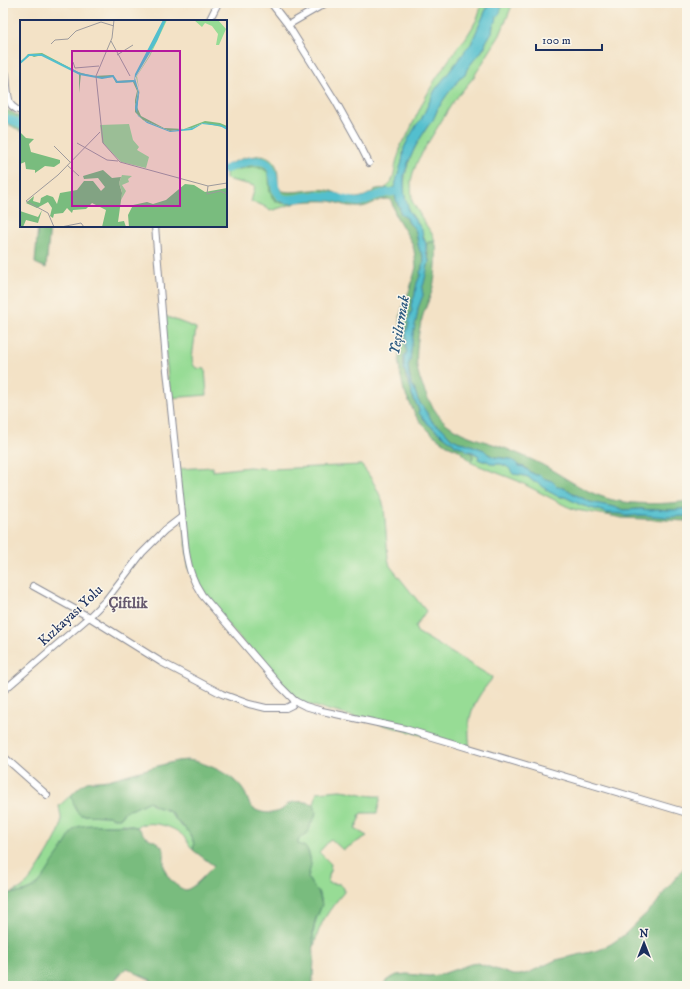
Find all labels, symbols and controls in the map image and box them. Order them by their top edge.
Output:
inset map [20,20,227,227]
scale bar [536,26,602,52]
text: 100 m [542,33,571,48]
water label: Yeşilırmak [385,293,414,356]
street label: Kızkayası Yolu [35,581,107,650]
district label: Çiftlik [108,594,148,613]
north arrow [624,923,664,963]
text: N [639,927,649,941]

